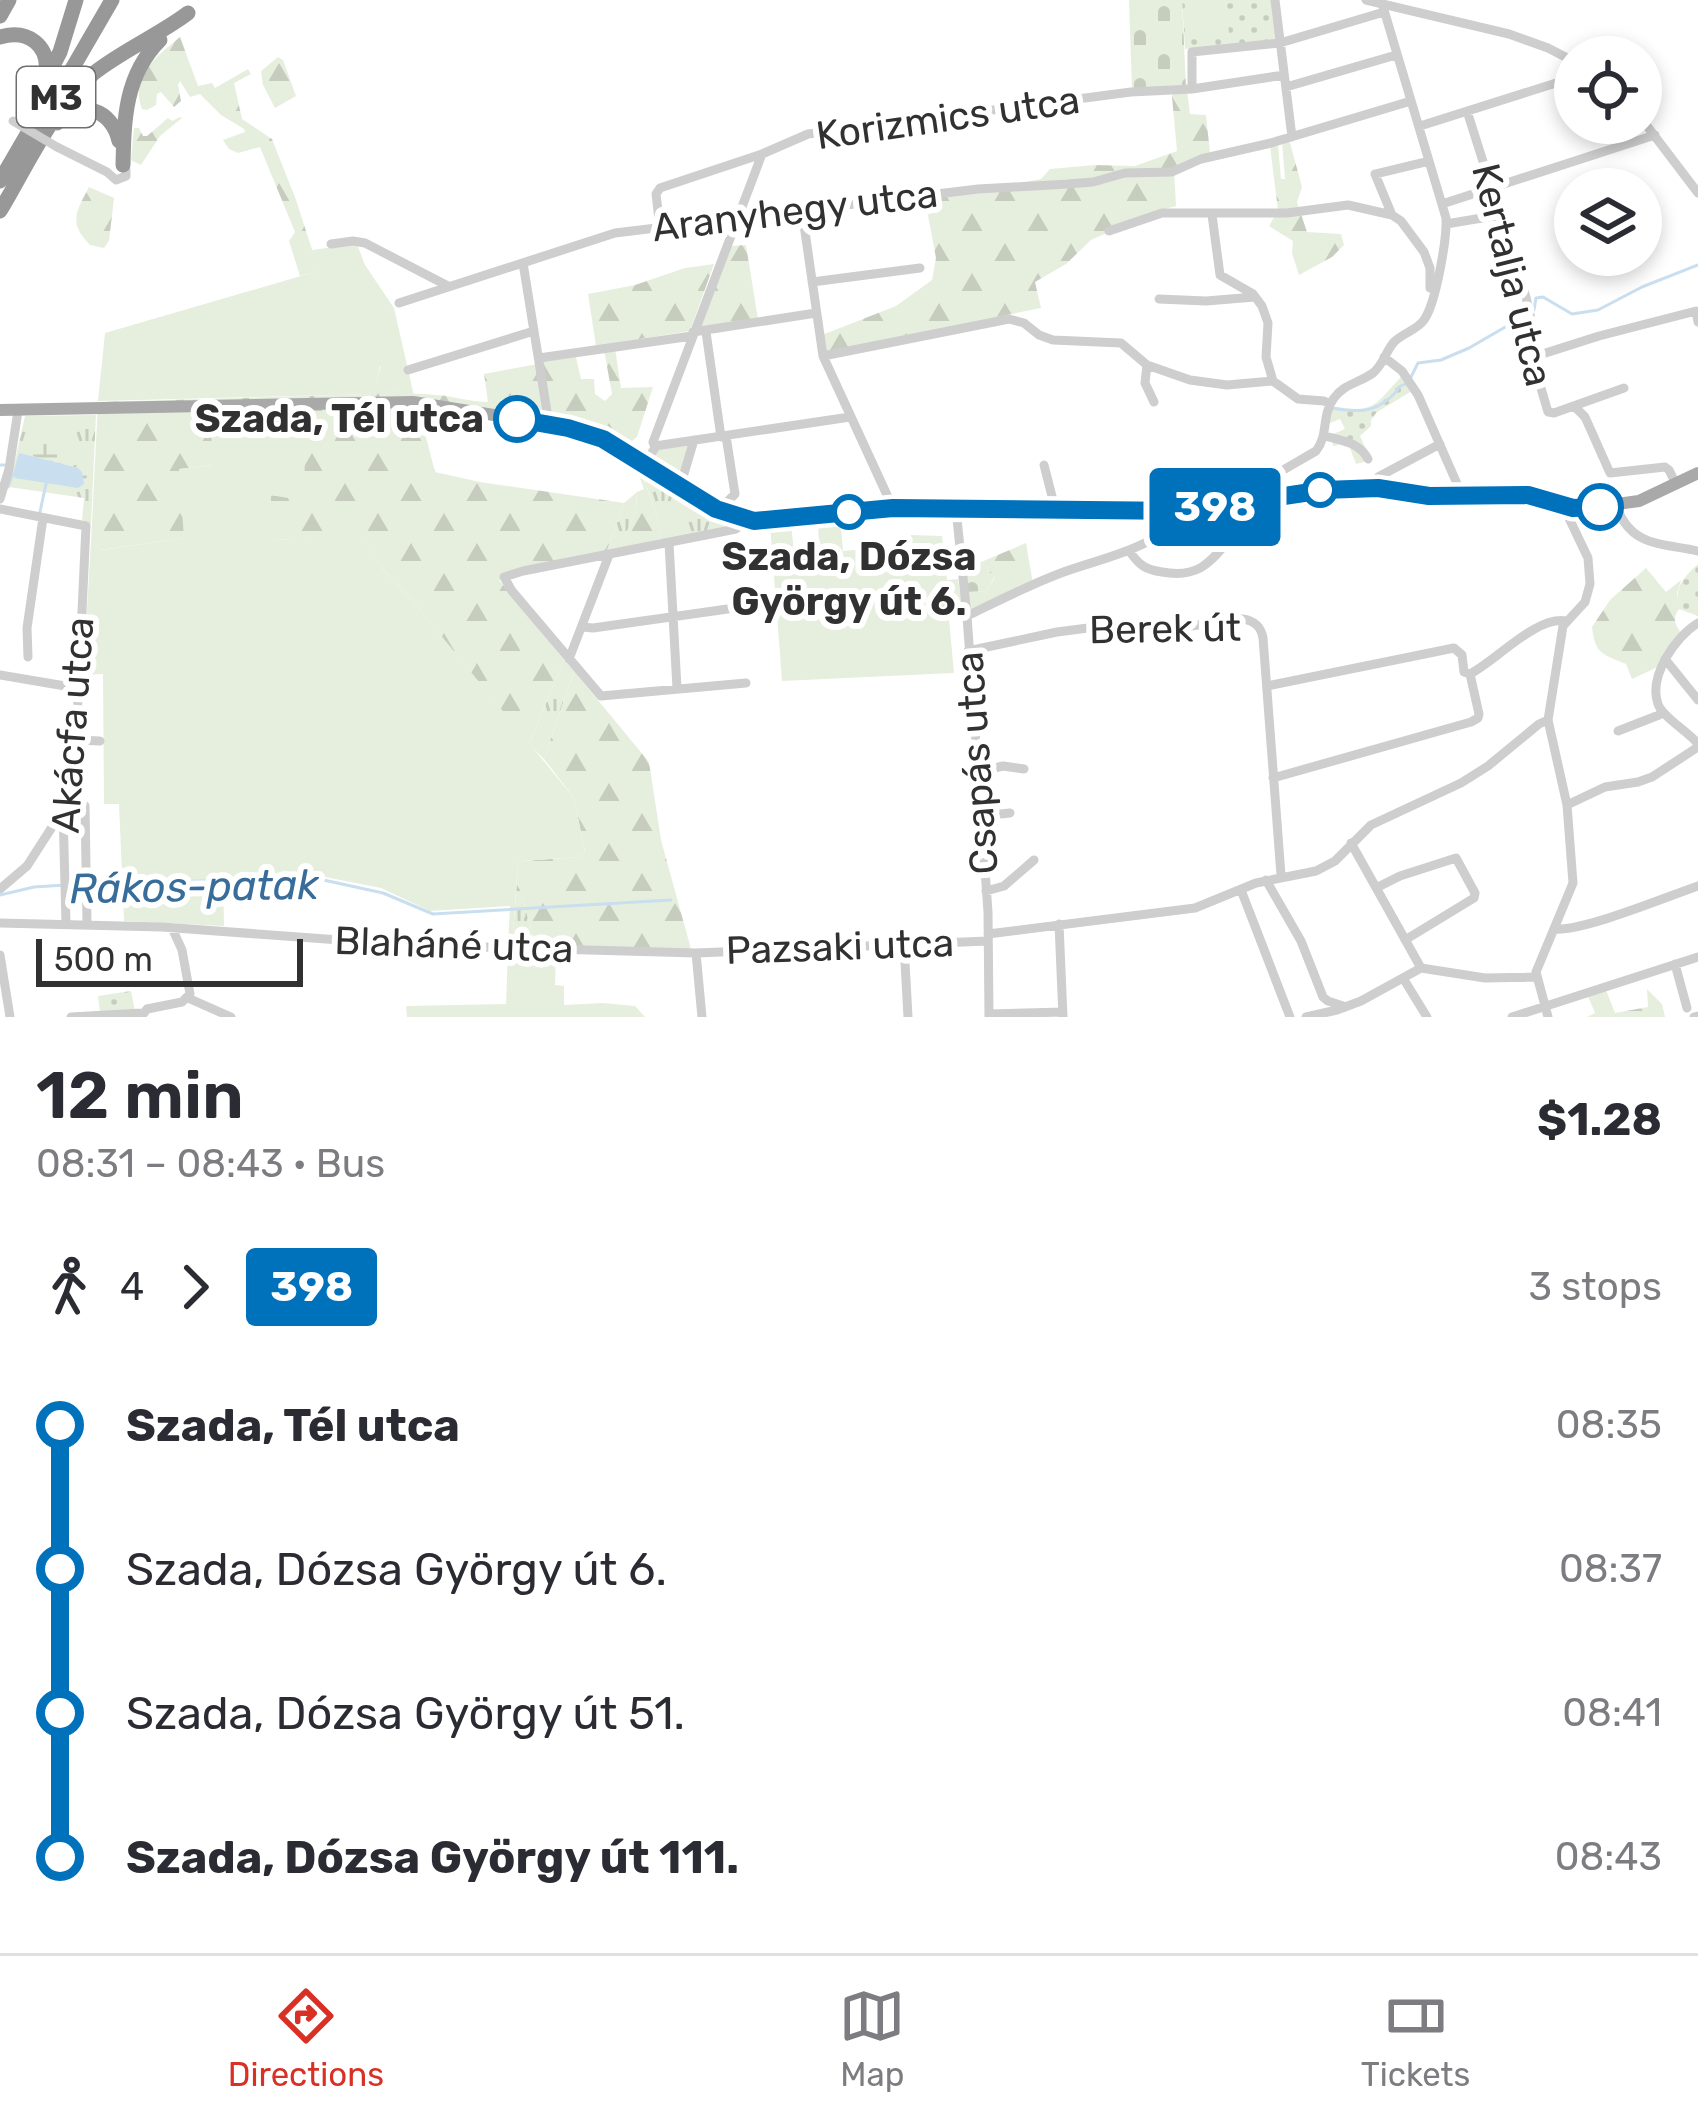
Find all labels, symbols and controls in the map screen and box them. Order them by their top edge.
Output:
map controls [1554,36,1662,276]
button: locate [1554,36,1662,144]
road number: M3 [17,67,95,127]
street label: Korizmics utca [813,77,1083,159]
street label: Kertalja utca [1462,159,1562,391]
button: layers [1554,168,1662,276]
street label: Aranyhegy utca [650,171,940,251]
place label: Szada, Tél utca [195,396,484,442]
marker: Szada, Tél utca [495,397,539,441]
line badge: 398 [1146,468,1284,546]
unlabelled marker [1304,474,1336,506]
text: 398 [1173,482,1257,532]
unlabelled marker [1578,485,1622,529]
marker: Szada, Dózsa György út 6. [833,496,865,528]
place label: Szada, Dózsa György út 6. [722,534,976,625]
street label: Berek út [1089,605,1241,653]
street label: Akácfa utca [43,615,103,835]
street label: Csapás utca [946,650,1008,876]
water label: Rákos-patak [69,860,321,914]
street label: Blaháné utca [334,918,574,972]
street label: Pazsaki utca [725,920,955,974]
scale bar [36,933,303,986]
text: 500 m [54,940,153,979]
text: 12 min [36,1056,244,1135]
text: $1.28 [1537,1093,1662,1146]
text: 08:31 – 08:43 · Bus [36,1141,385,1187]
icon: walk [36,1254,102,1320]
icon: forward [162,1254,228,1320]
text: 398 [270,1262,353,1312]
text: 4 [120,1264,144,1310]
text: 3 stops [1528,1264,1662,1310]
text: Szada, Tél utca [126,1399,460,1452]
text: 08:35 [1556,1402,1662,1448]
text: Szada, Dózsa György út 6. [126,1543,667,1596]
text: 08:37 [1559,1546,1662,1592]
text: Szada, Dózsa György út 51. [126,1687,685,1740]
text: 08:41 [1562,1690,1662,1736]
text: Szada, Dózsa György út 111. [126,1831,739,1884]
text: 08:43 [1555,1834,1662,1880]
tab: Directions [228,1983,384,2094]
tab: Map [839,1983,905,2094]
tab: Tickets [1361,1983,1470,2094]

